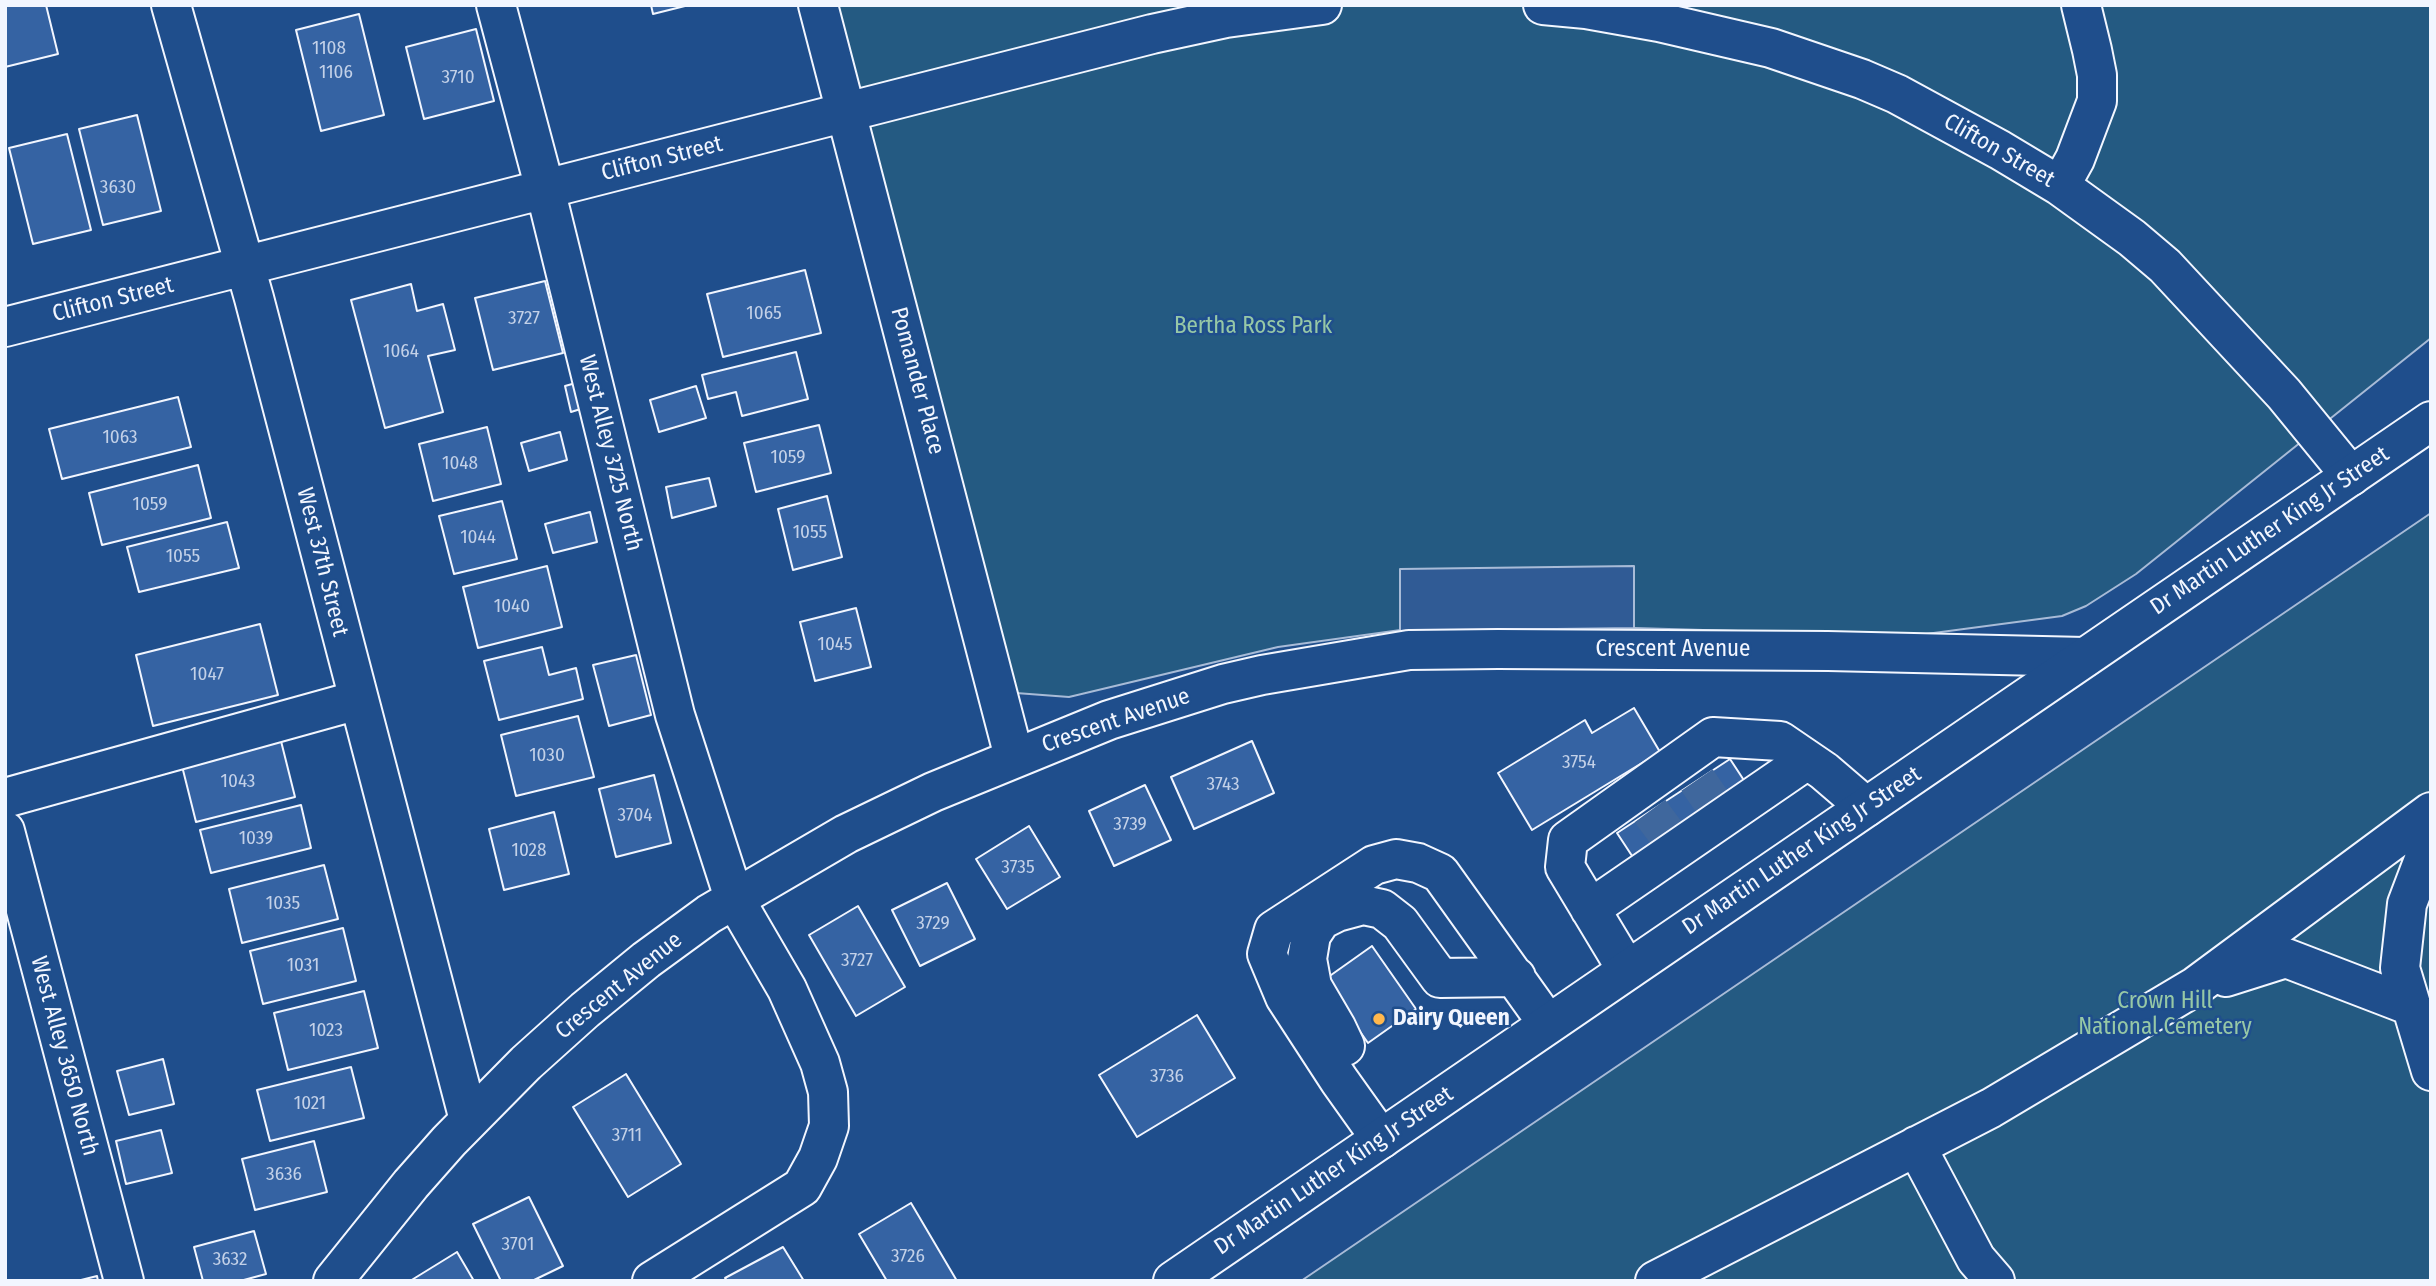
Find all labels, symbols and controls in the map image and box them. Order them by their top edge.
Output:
house number: 1108 [312,38,346,60]
house number: 1106 [319,62,353,84]
house number: 3710 [441,67,475,89]
street label: Clifton Street [1939,108,2059,194]
street label: Clifton Street [599,131,725,187]
house number: 3630 [100,177,136,199]
street label: Clifton Street [50,272,176,328]
house number: 1065 [746,303,782,325]
street label: Pomander Place [884,304,950,458]
house number: 3727 [508,308,540,330]
park label: Bertha Ross Park [1174,313,1332,341]
house number: 1064 [383,341,419,363]
street label: West Alley 3725 North [572,352,648,554]
house number: 1063 [102,427,138,449]
street label: Dr Martin Luther King Jr Street [2145,441,2395,621]
house number: 1059 [771,447,805,469]
house number: 1048 [442,453,478,475]
street label: West 37th Street [290,485,354,639]
house number: 1059 [133,494,167,516]
house number: 1055 [793,522,827,544]
house number: 1044 [460,527,496,549]
house number: 1055 [166,546,200,568]
house number: 1040 [494,596,530,618]
house number: 1045 [817,634,853,656]
street label: Crescent Avenue [1596,636,1750,664]
house number: 1047 [190,664,224,686]
street label: Crescent Avenue [1038,683,1194,759]
house number: 1030 [529,745,565,767]
house number: 3754 [1562,752,1596,774]
street label: Dr Martin Luther King Jr Street [1677,761,1927,941]
house number: 1043 [221,771,255,793]
house number: 3743 [1206,774,1240,796]
house number: 3704 [617,805,653,827]
house number: 3739 [1113,814,1147,836]
house number: 1039 [239,828,273,850]
house number: 1028 [512,840,546,862]
house number: 3735 [1001,857,1035,879]
house number: 1035 [266,893,300,915]
house number: 3729 [916,913,950,935]
street label: Crescent Avenue [550,927,688,1045]
house number: 3727 [841,950,873,972]
street label: West Alley 3650 North [24,953,104,1159]
house number: 1031 [287,955,319,977]
park label: Crown Hill National Cemetery [2078,988,2252,1042]
place label: Dairy Queen [1393,1005,1510,1033]
marker: Dairy Queen [1371,1011,1387,1027]
house number: 1023 [309,1020,343,1042]
house number: 3736 [1150,1066,1184,1088]
street label: Dr Martin Luther King Jr Street [1209,1081,1459,1261]
house number: 1021 [294,1093,326,1115]
house number: 3711 [612,1125,642,1147]
house number: 3636 [266,1164,302,1186]
house number: 3701 [502,1234,534,1256]
house number: 3726 [891,1246,925,1268]
house number: 3632 [213,1249,247,1271]

